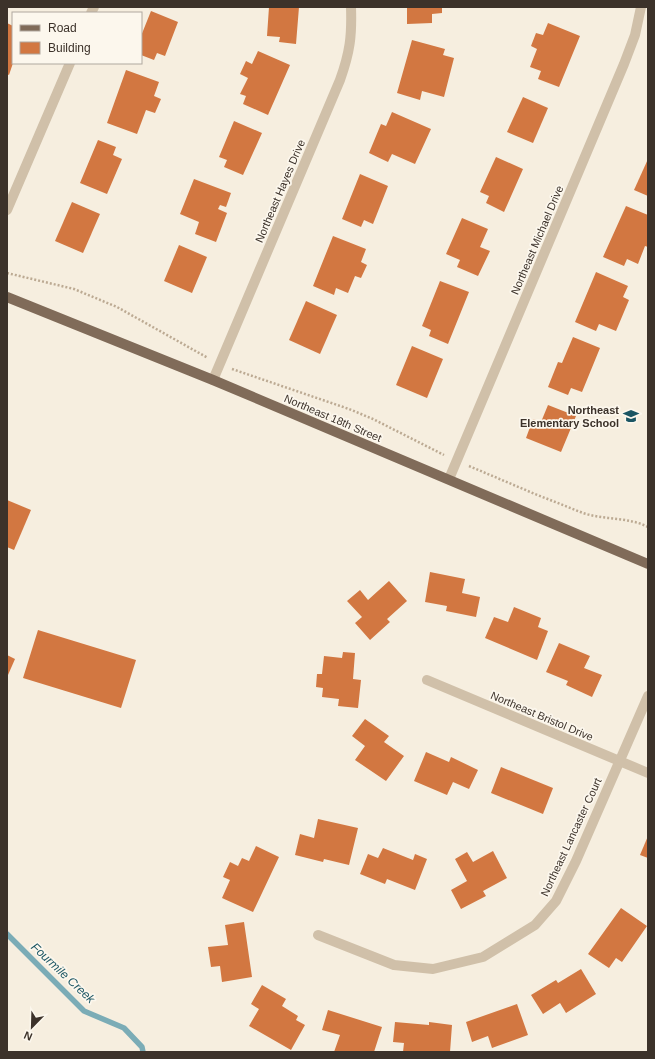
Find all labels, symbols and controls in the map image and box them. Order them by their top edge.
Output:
legend [12,12,142,64]
text: Road [48,21,77,35]
text: Building [48,41,91,55]
street label: Northeast Hayes Drive [253,138,307,244]
street label: Northeast Michael Drive [509,184,565,296]
street label: Northeast 18th Street [283,392,383,444]
place label: Northeast Elementary School [520,404,619,429]
school or university icon: Northeast Elementary School [622,407,640,425]
street label: Northeast Bristol Drive [489,689,595,743]
street label: Northeast Lancaster Court [538,776,604,898]
water label: Fourmile Creek [28,940,98,1007]
north arrow [12,1007,52,1047]
text: N [22,1029,34,1043]

